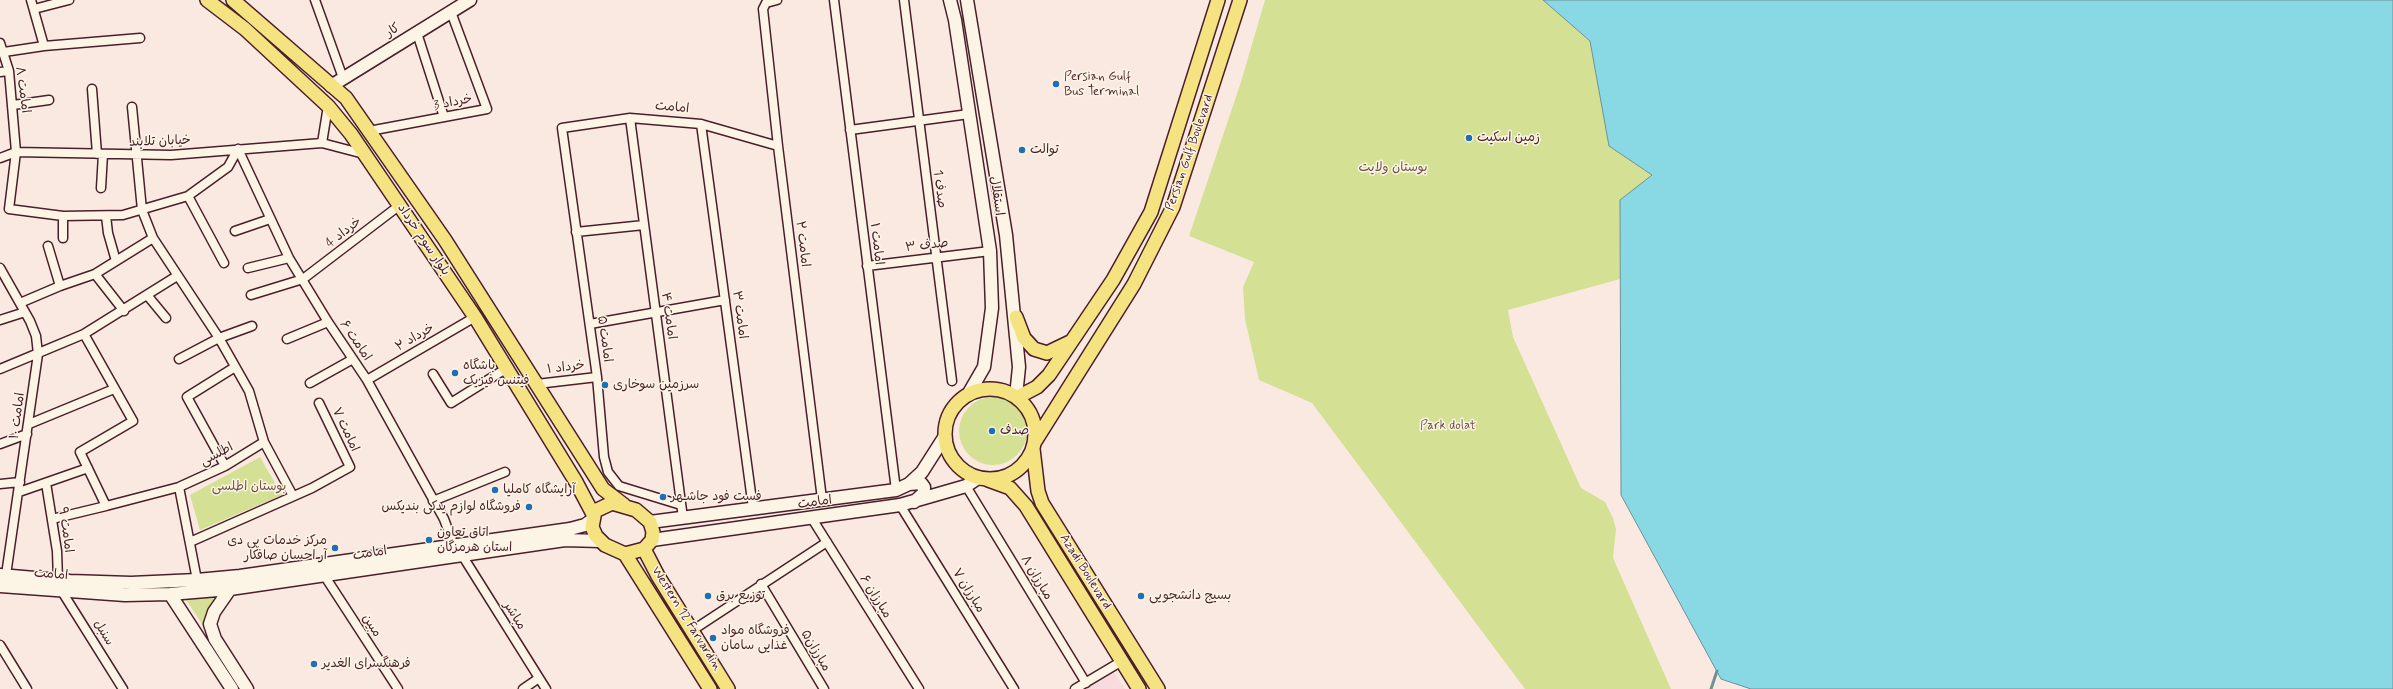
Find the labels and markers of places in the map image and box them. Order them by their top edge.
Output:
place label: Persian Gulf Bus Terminal [1064,69,1139,100]
marker: Persian Gulf Bus Terminal [1051,79,1061,89]
place label: زمین اسکیت [1477,130,1540,146]
marker: زمین اسکیت [1464,133,1474,143]
place label: توالت [1030,142,1059,158]
marker: توالت [1017,145,1027,155]
place label: باشگاه فیتنس فیزیک [463,358,529,389]
marker: باشگاه فیتنس فیزیک [450,368,460,378]
place label: سرزمین سوخاری [613,377,699,393]
marker: سرزمین سوخاری [600,380,610,390]
place label: صدف [1000,423,1029,439]
marker: صدف [987,426,997,436]
place label: آرایشگاه کاملیا [503,482,575,498]
marker: آرایشگاه کاملیا [490,485,500,495]
place label: فست فود جاشـهر [671,489,762,505]
marker: فست فود جاشـهر [658,492,668,502]
place label: فروشگاه لوازم یدکی بندیکس [382,499,521,515]
marker: فروشگاه لوازم یدکی بندیکس [524,502,534,512]
place label: اتاق تعاون استان هرمزگان [437,525,512,556]
place label: مرکز خدمات پی دی آر احسان صافکار [227,533,327,564]
marker: اتاق تعاون استان هرمزگان [424,535,434,545]
marker: مرکز خدمات پی دی آر احسان صافکار [330,543,340,553]
place label: توزیع برق [716,588,765,604]
place label: بسیج دانشجویی [1149,588,1231,604]
marker: توزیع برق [703,591,713,601]
marker: بسیج دانشجویی [1136,591,1146,601]
place label: فروشگاه مواد غذایی سامان [721,623,790,654]
marker: فروشگاه مواد غذایی سامان [708,633,718,643]
place label: فرهنگسرای الغدیر [322,656,411,672]
marker: فرهنگسرای الغدیر [309,659,319,669]

